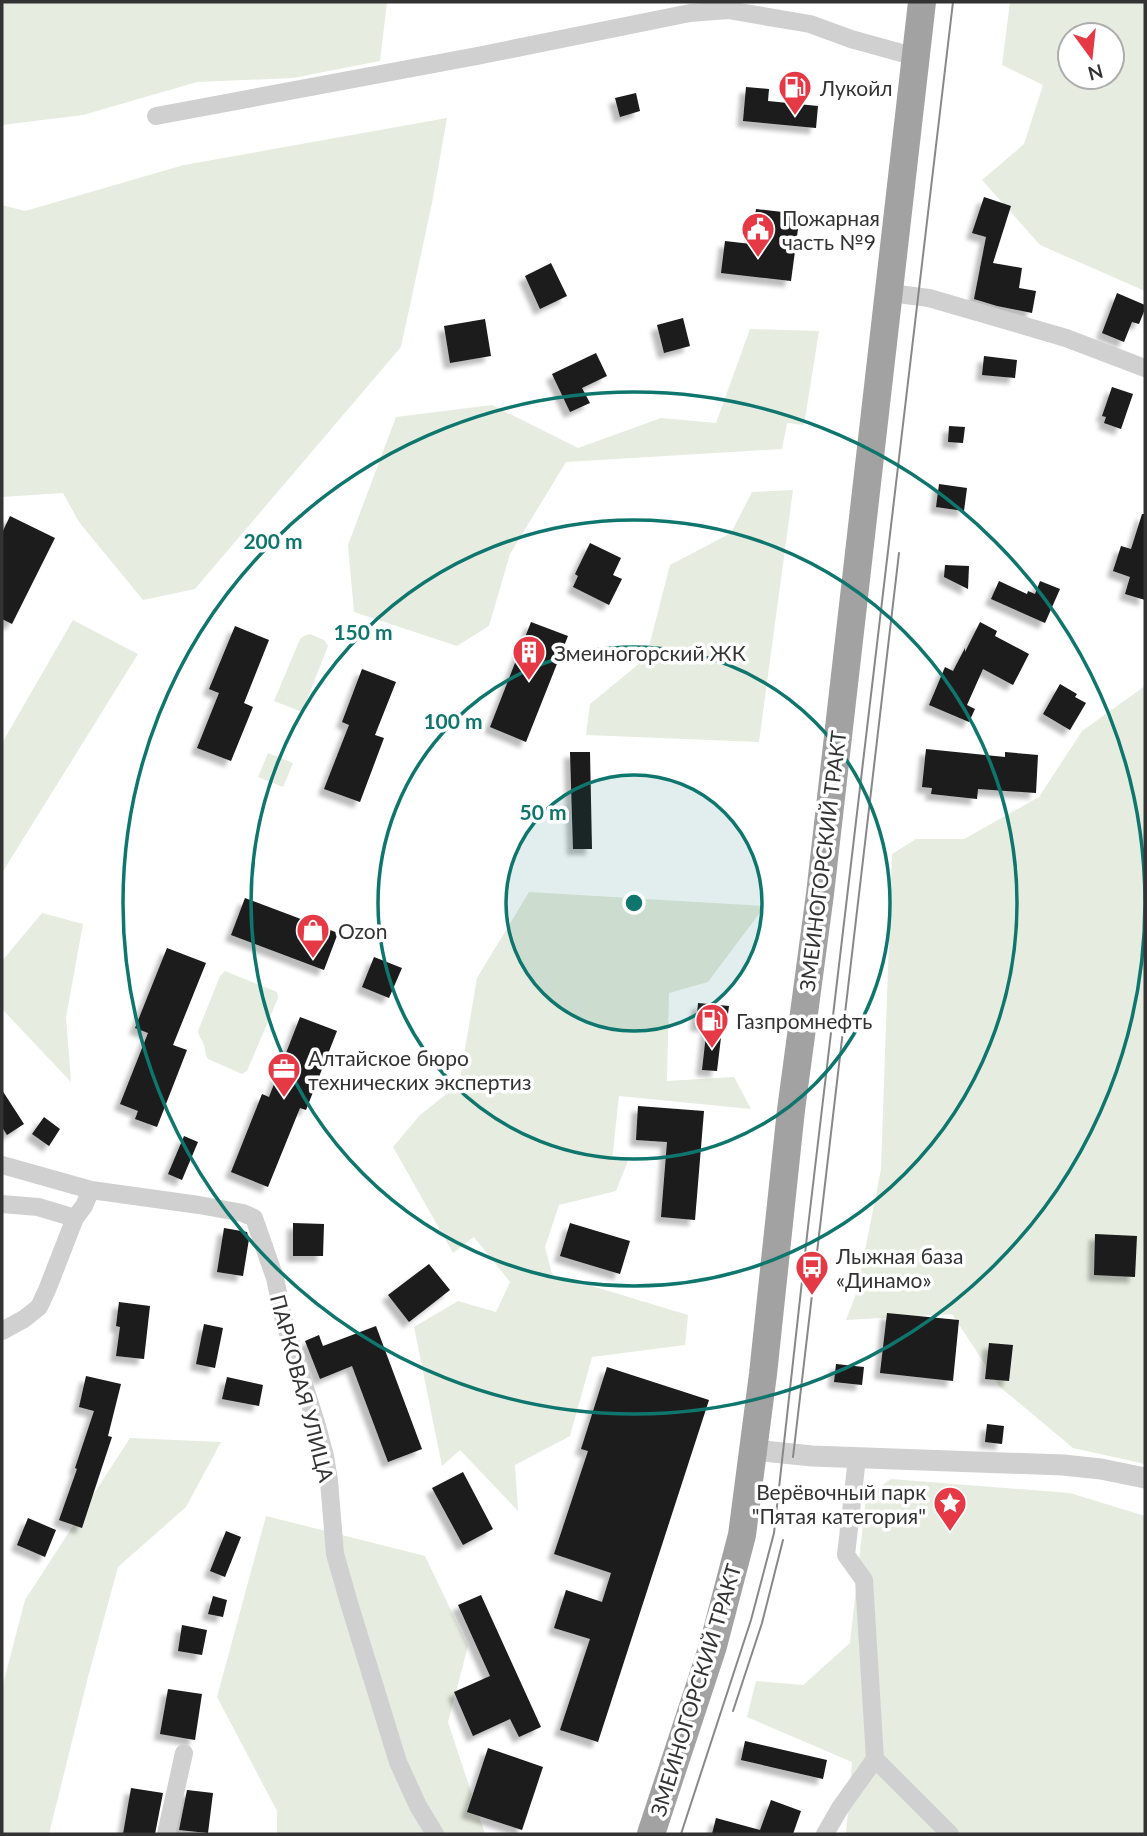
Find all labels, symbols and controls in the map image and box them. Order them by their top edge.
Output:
north arrow [1056,21,1126,91]
text: N [1085,60,1106,86]
fuel station icon: Лукойл [776,68,814,117]
place label: Лукойл [819,75,893,100]
place label: Пожарная часть №9 [782,205,880,254]
public building icon: Пожарная часть №9 [739,210,777,259]
text: 200 m [243,528,303,553]
text: 150 m [333,619,393,644]
building icon: Змеиногорский ЖК [510,633,548,682]
place label: Змеиногорский ЖК [554,640,746,665]
text: 100 m [423,708,483,733]
street label: ЗМЕИНОГОРСКИЙ ТРАКТ [794,728,850,993]
text: 50 m [519,799,567,824]
centre of rings [622,891,646,915]
shop icon: Ozon [294,911,332,960]
place label: Ozon [338,918,388,943]
fuel station icon: Газпромнефть [693,1001,731,1050]
place label: Газпромнефть [736,1008,872,1033]
place label: Алтайское бюро технических экспертиз [308,1045,531,1094]
office icon: Алтайское бюро технических экспертиз [265,1050,303,1099]
place label: Лыжная база «Динамо» [835,1243,963,1292]
bus stop icon: Лыжная база «Динамо» [793,1248,831,1297]
street label: ПАРКОВАЯ УЛИЦА [266,1292,340,1485]
place label: Верёвочный парк "Пятая категория" [752,1479,926,1528]
place icon: Верёвочный парк "Пятая категория" [931,1484,969,1533]
street label: ЗМЕИНОГОРСКИЙ ТРАКТ [645,1560,746,1819]

